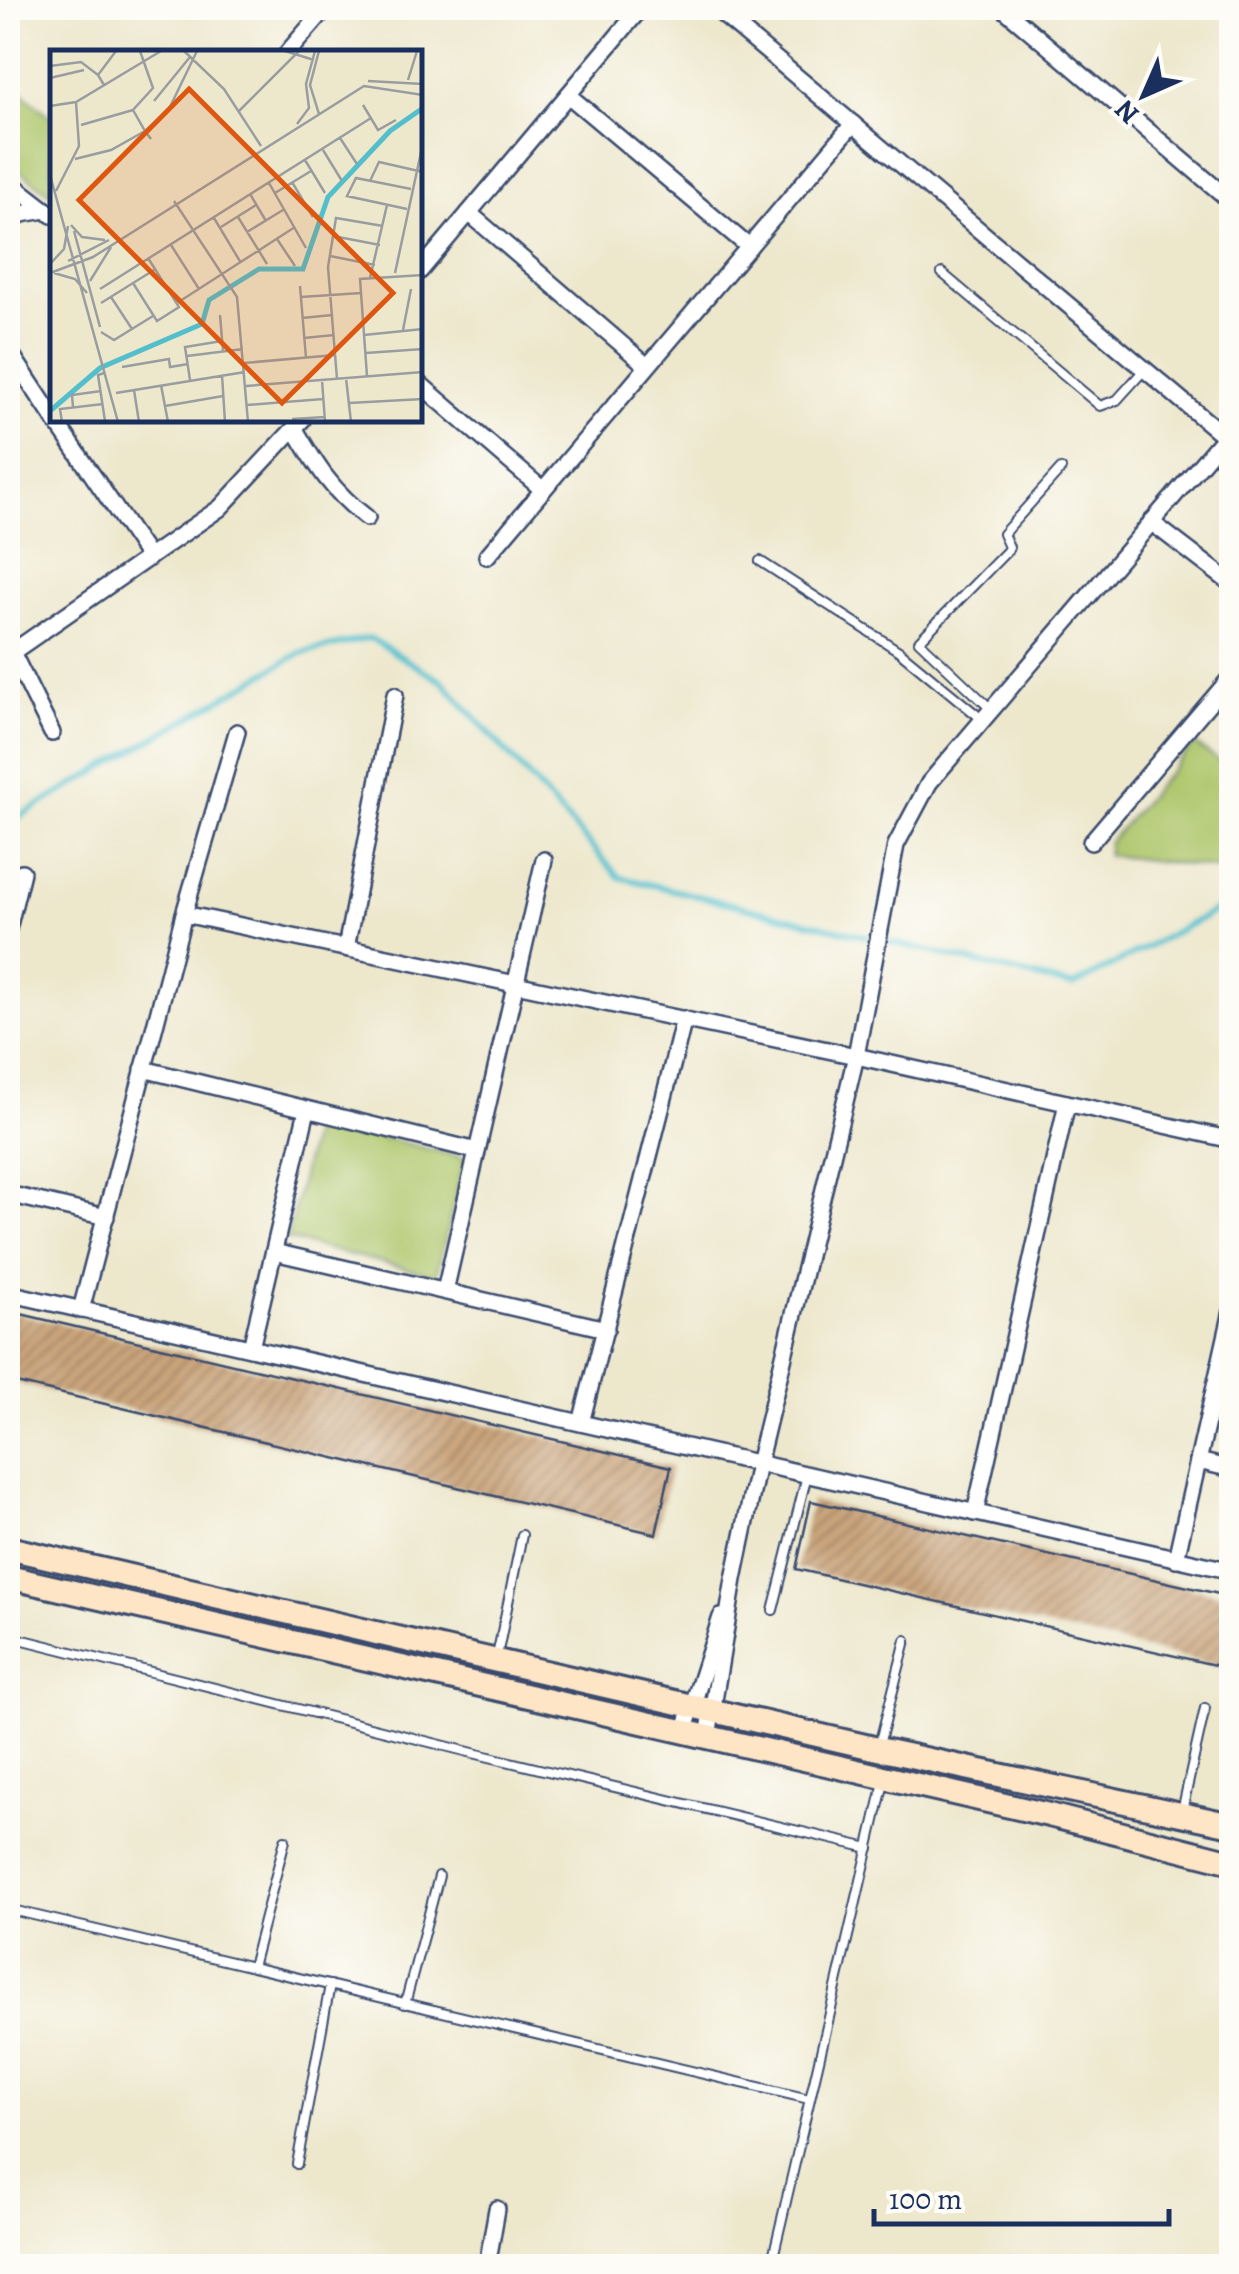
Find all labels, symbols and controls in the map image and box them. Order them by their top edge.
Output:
north arrow [1094,45,1194,145]
inset map [50,50,422,422]
text: N [1106,91,1148,133]
scale bar [874,2164,1169,2226]
text: 100 m [889,2179,962,2219]

